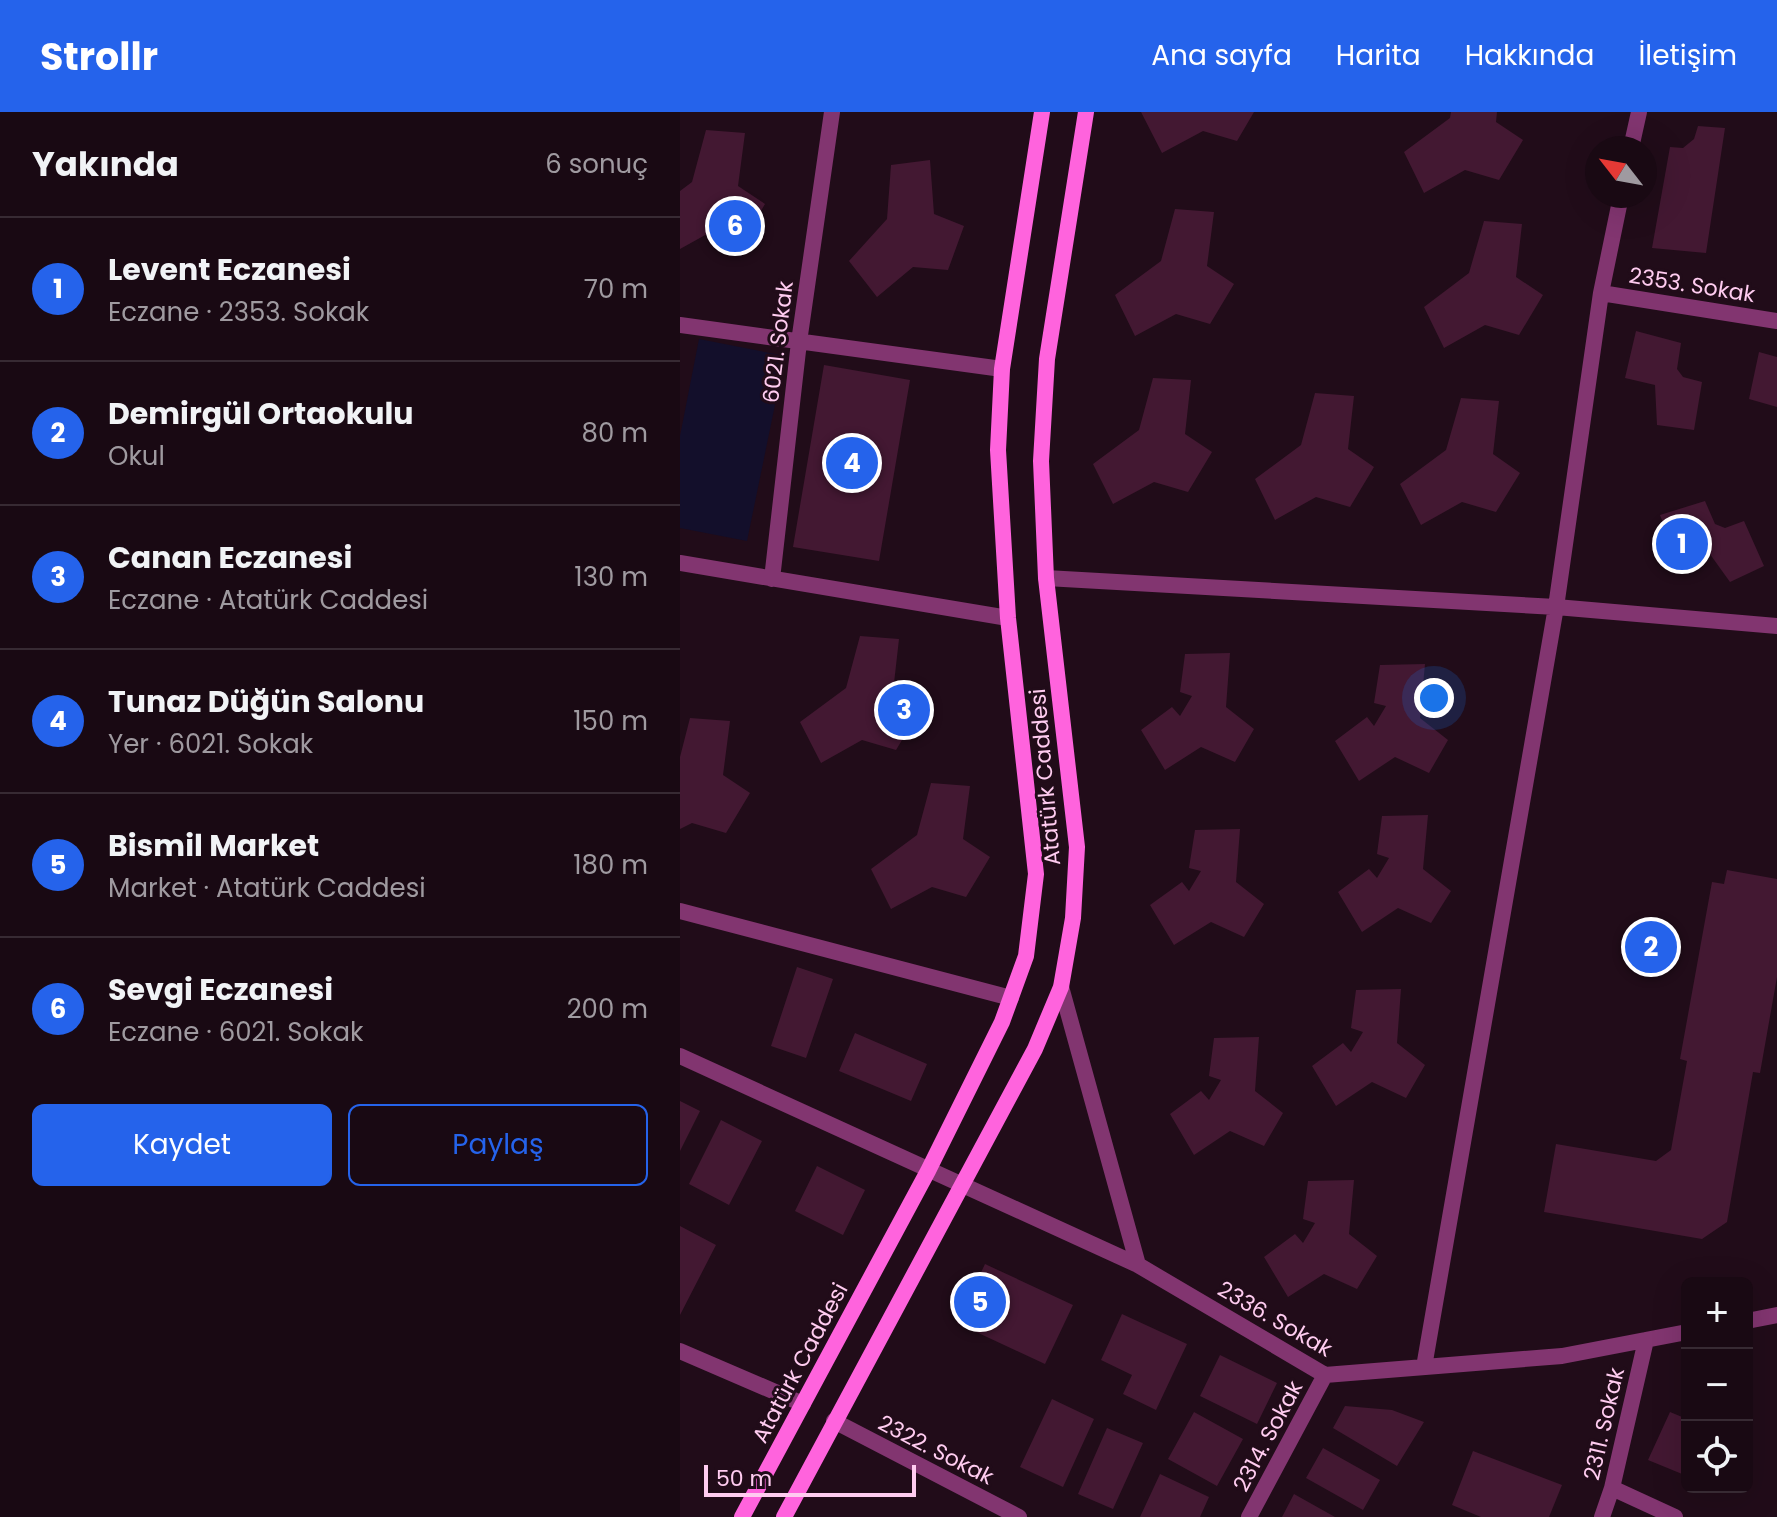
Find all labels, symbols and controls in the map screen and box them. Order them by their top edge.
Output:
text: Strollr [40,30,158,83]
text: Ana sayfa [1151,36,1292,75]
text: Harita [1336,36,1421,75]
text: Hakkında [1465,36,1594,75]
text: İletişim [1638,36,1737,75]
north arrow [1585,136,1657,208]
text: Yakında [32,140,179,188]
text: 6 sonuç [545,146,648,182]
pin: 6 [709,196,761,256]
text: Levent Eczanesi [108,248,351,291]
street label: 2353. Sokak [1627,260,1758,310]
text: 1 [53,271,63,307]
text: 70 m [584,271,648,307]
street label: 6021. Sokak [755,279,801,405]
text: Eczane · 2353. Sokak [108,294,369,330]
text: Demirgül Ortaokulu [108,392,413,435]
text: 2 [51,415,65,451]
text: 80 m [582,415,648,451]
pin: 4 [826,433,878,493]
text: Okul [108,438,165,474]
pin: 1 [1656,514,1708,574]
text: Canan Eczanesi [108,536,352,579]
text: 3 [50,559,66,595]
text: 130 m [574,559,648,595]
text: Eczane · Atatürk Caddesi [108,582,428,618]
your location [1414,678,1454,718]
text: Tunaz Düğün Salonu [108,680,424,723]
pin: 3 [878,680,930,740]
street label: Atatürk Caddesi [1022,687,1068,867]
text: 4 [49,703,67,739]
text: 150 m [573,703,648,739]
text: Yer · 6021. Sokak [108,726,313,762]
text: Bismil Market [108,824,319,867]
text: 5 [50,847,66,883]
text: 180 m [573,847,648,883]
text: Market · Atatürk Caddesi [108,870,426,906]
pin: 2 [1625,917,1677,977]
text: Sevgi Eczanesi [108,968,333,1011]
text: 6 [50,991,66,1027]
text: 200 m [567,991,648,1027]
text: Eczane · 6021. Sokak [108,1014,363,1050]
button: Kaydet [32,1104,332,1186]
button: Paylaş [348,1104,648,1186]
pin: 5 [954,1272,1006,1332]
street label: 2336. Sokak [1212,1274,1339,1365]
street label: Atatürk Caddesi [745,1277,855,1449]
map controls [1681,1277,1753,1493]
button: + [1681,1277,1753,1349]
button: − [1681,1349,1753,1421]
street label: 2311. Sokak [1576,1364,1632,1483]
street label: 2314. Sokak [1226,1374,1311,1497]
street label: 2322. Sokak [873,1408,1000,1493]
button: locate [1681,1421,1753,1493]
scale bar [704,1461,916,1497]
text: 50 m [716,1463,772,1494]

